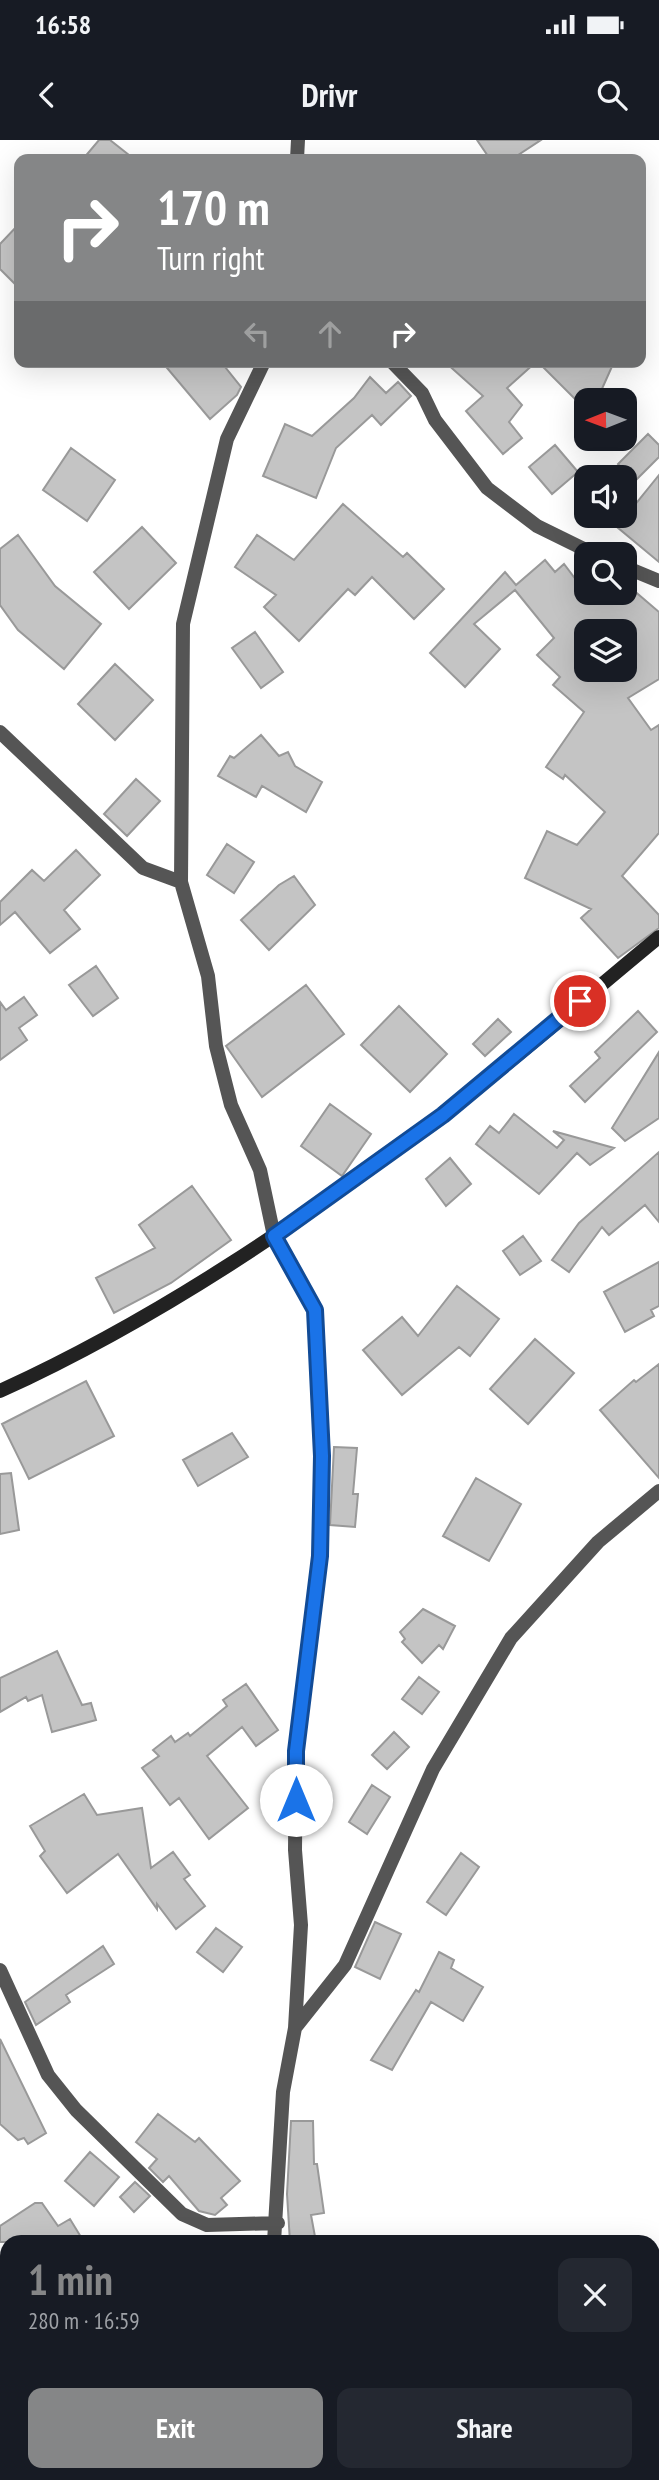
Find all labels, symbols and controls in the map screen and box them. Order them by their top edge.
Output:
text: 16:58 [35,8,91,41]
text: Drivr [302,74,357,116]
icon: back [28,76,66,114]
icon: search [593,76,631,114]
text: 170 m [157,175,270,239]
icon: right [42,182,133,273]
text: Turn right [157,237,265,279]
icon: left [238,315,276,353]
icon: ahead [311,315,349,353]
icon: right [384,315,422,353]
north arrow [574,388,637,452]
map controls [574,388,637,682]
button: sound [574,465,637,528]
button: search [574,542,637,605]
button: layers [574,619,637,682]
pin [550,971,610,1031]
icon: arrive [561,982,599,1020]
position arrow [259,1763,333,1837]
text: 1 min [28,2252,113,2307]
button: close [558,2258,632,2332]
text: 280 m · 16:59 [28,2306,140,2335]
button: Exit [28,2388,323,2468]
button: Share [337,2388,632,2468]

